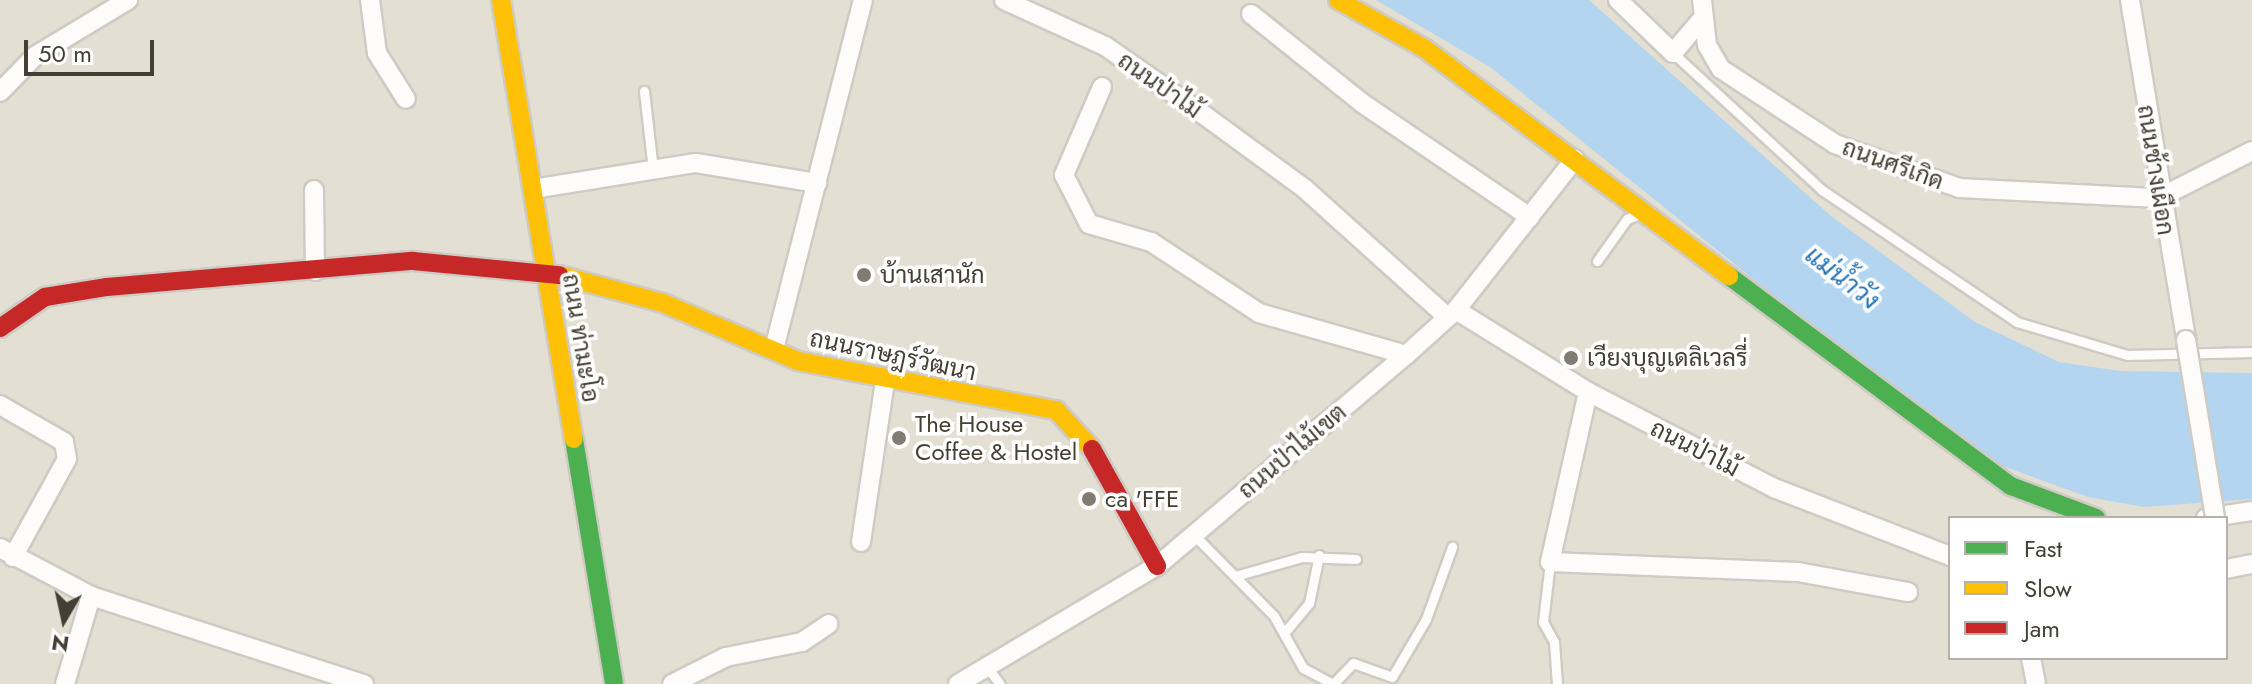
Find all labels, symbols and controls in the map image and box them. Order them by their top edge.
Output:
scale bar [28,24,158,74]
text: 50 m [38,36,92,71]
street label: ถนนป่าไม้ [1112,46,1208,124]
street label: ถนนช้างเผือก [2131,103,2181,237]
street label: ถนนศรีเกิด [1838,132,1948,196]
water label: แม่น้ำวัง [1799,239,1885,317]
place label: บ้านเสานัก [880,261,985,289]
marker: บ้านเสานัก [855,266,873,284]
street label: ถนน ท่ามะโอ [557,272,605,404]
street label: ถนนราษฎร์วัฒนา [807,323,979,387]
place label: เวียงบุญเดลิเวลรี่ [1587,344,1748,372]
marker: เวียงบุญเดลิเวลรี่ [1562,349,1580,367]
street label: ถนนป่าไม้เขต [1232,397,1352,505]
place label: The House Coffee & Hostel [915,410,1077,466]
street label: ถนนป่าไม้ [1646,413,1744,483]
marker: The House Coffee & Hostel [890,429,908,447]
place label: ca 'FFE [1105,485,1179,513]
marker: ca 'FFE [1080,490,1098,508]
legend [1948,516,2228,660]
text: Fast [2024,531,2062,566]
text: Slow [2024,571,2072,606]
north arrow [24,580,104,660]
text: Jam [2024,611,2060,646]
text: N [49,627,71,661]

